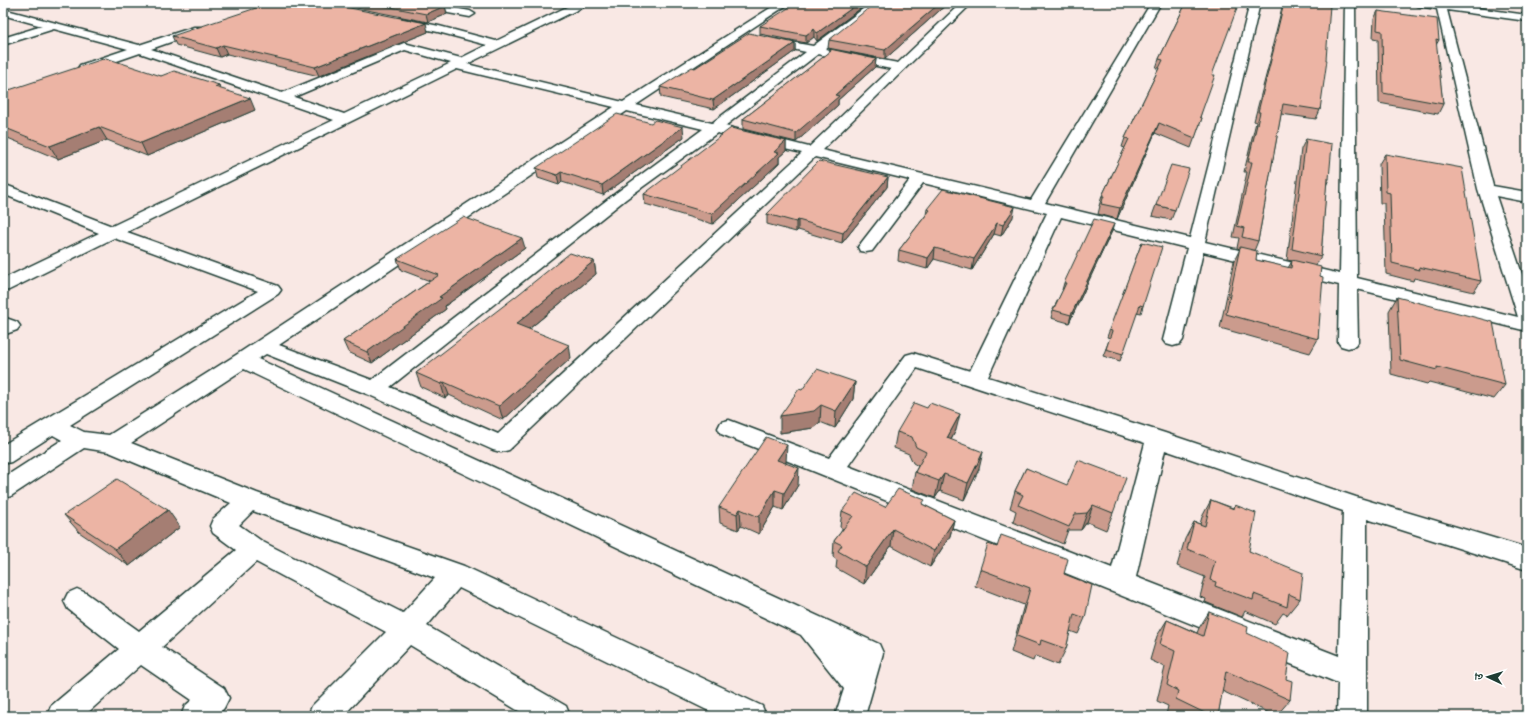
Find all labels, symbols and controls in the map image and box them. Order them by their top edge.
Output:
north arrow [1468,657,1508,697]
text: उ [1472,672,1488,681]

